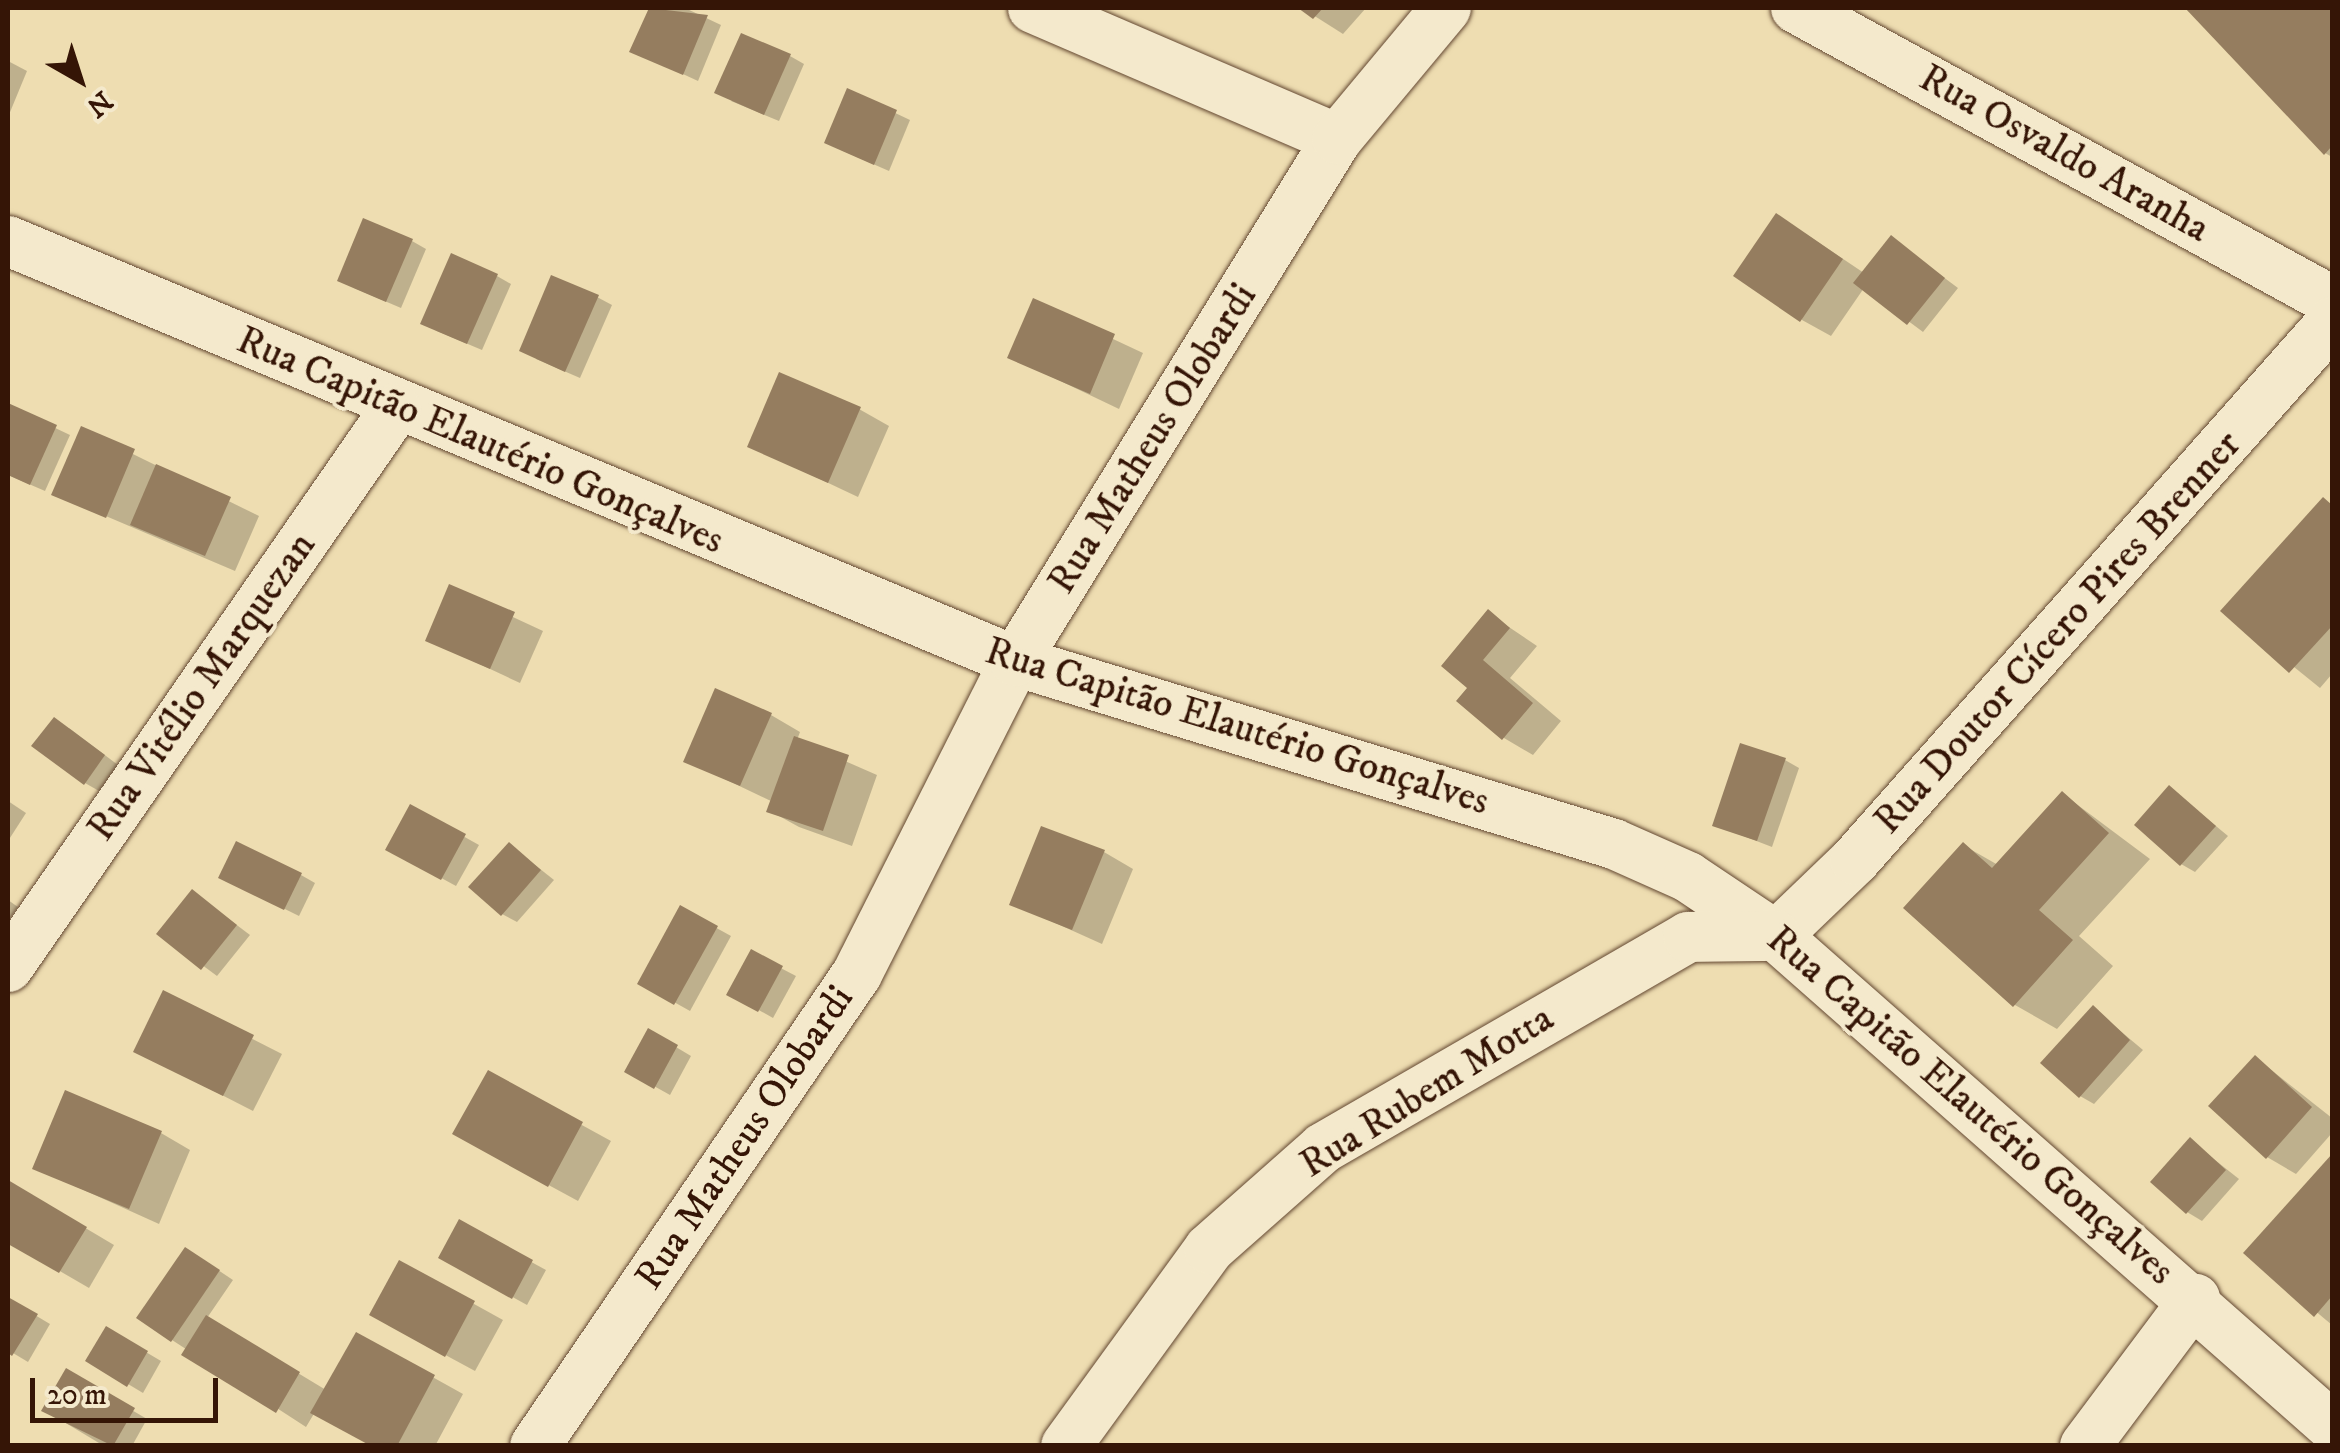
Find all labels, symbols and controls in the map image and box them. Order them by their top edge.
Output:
north arrow [30,30,130,130]
street label: Rua Osvaldo Aranha [1911,54,2217,254]
text: N [79,83,119,125]
street label: Rua Matheus Olobardi [1038,275,1268,603]
street label: Rua Capitão Elautério Gonçalves [229,317,731,565]
street label: Rua Doutor Cícero Pires Brenner [1864,422,2252,844]
street label: Rua Vitélio Marquezan [77,523,327,851]
street label: Rua Capitão Elautério Gonçalves [979,627,1495,827]
street label: Rua Capitão Elautério Gonçalves [1757,916,2183,1296]
street label: Rua Matheus Olobardi [625,977,865,1299]
street label: Rua Rubem Motta [1292,995,1562,1189]
scale bar [35,1358,222,1420]
text: 20 m [47,1377,107,1414]

